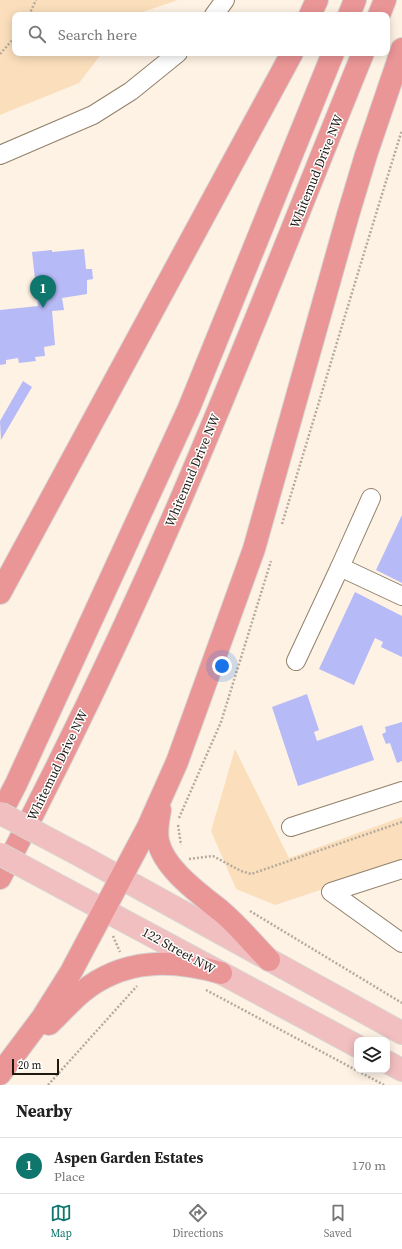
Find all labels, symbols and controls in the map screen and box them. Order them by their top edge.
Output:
search box [12,12,390,56]
icon: search [26,23,48,45]
text: Search here [58,24,137,45]
street label: Whitemud Drive NW [286,111,347,230]
pin: 1 [30,275,56,308]
street label: Whitemud Drive NW [161,411,224,529]
your location [212,656,232,676]
street label: Whitemud Drive NW [23,707,92,823]
street label: 122 Street NW [139,923,219,978]
map controls [354,1037,390,1073]
button: layers [354,1037,390,1073]
scale bar [12,1057,59,1076]
text: 20 m [18,1058,41,1073]
text: Nearby [16,1099,72,1123]
text: Aspen Garden Estates [54,1147,203,1168]
text: 1 [25,1157,33,1174]
text: 170 m [352,1157,386,1174]
text: Place [54,1168,85,1185]
tab: Map [50,1202,72,1241]
tab: Directions [172,1202,223,1241]
tab: Saved [324,1202,352,1241]

